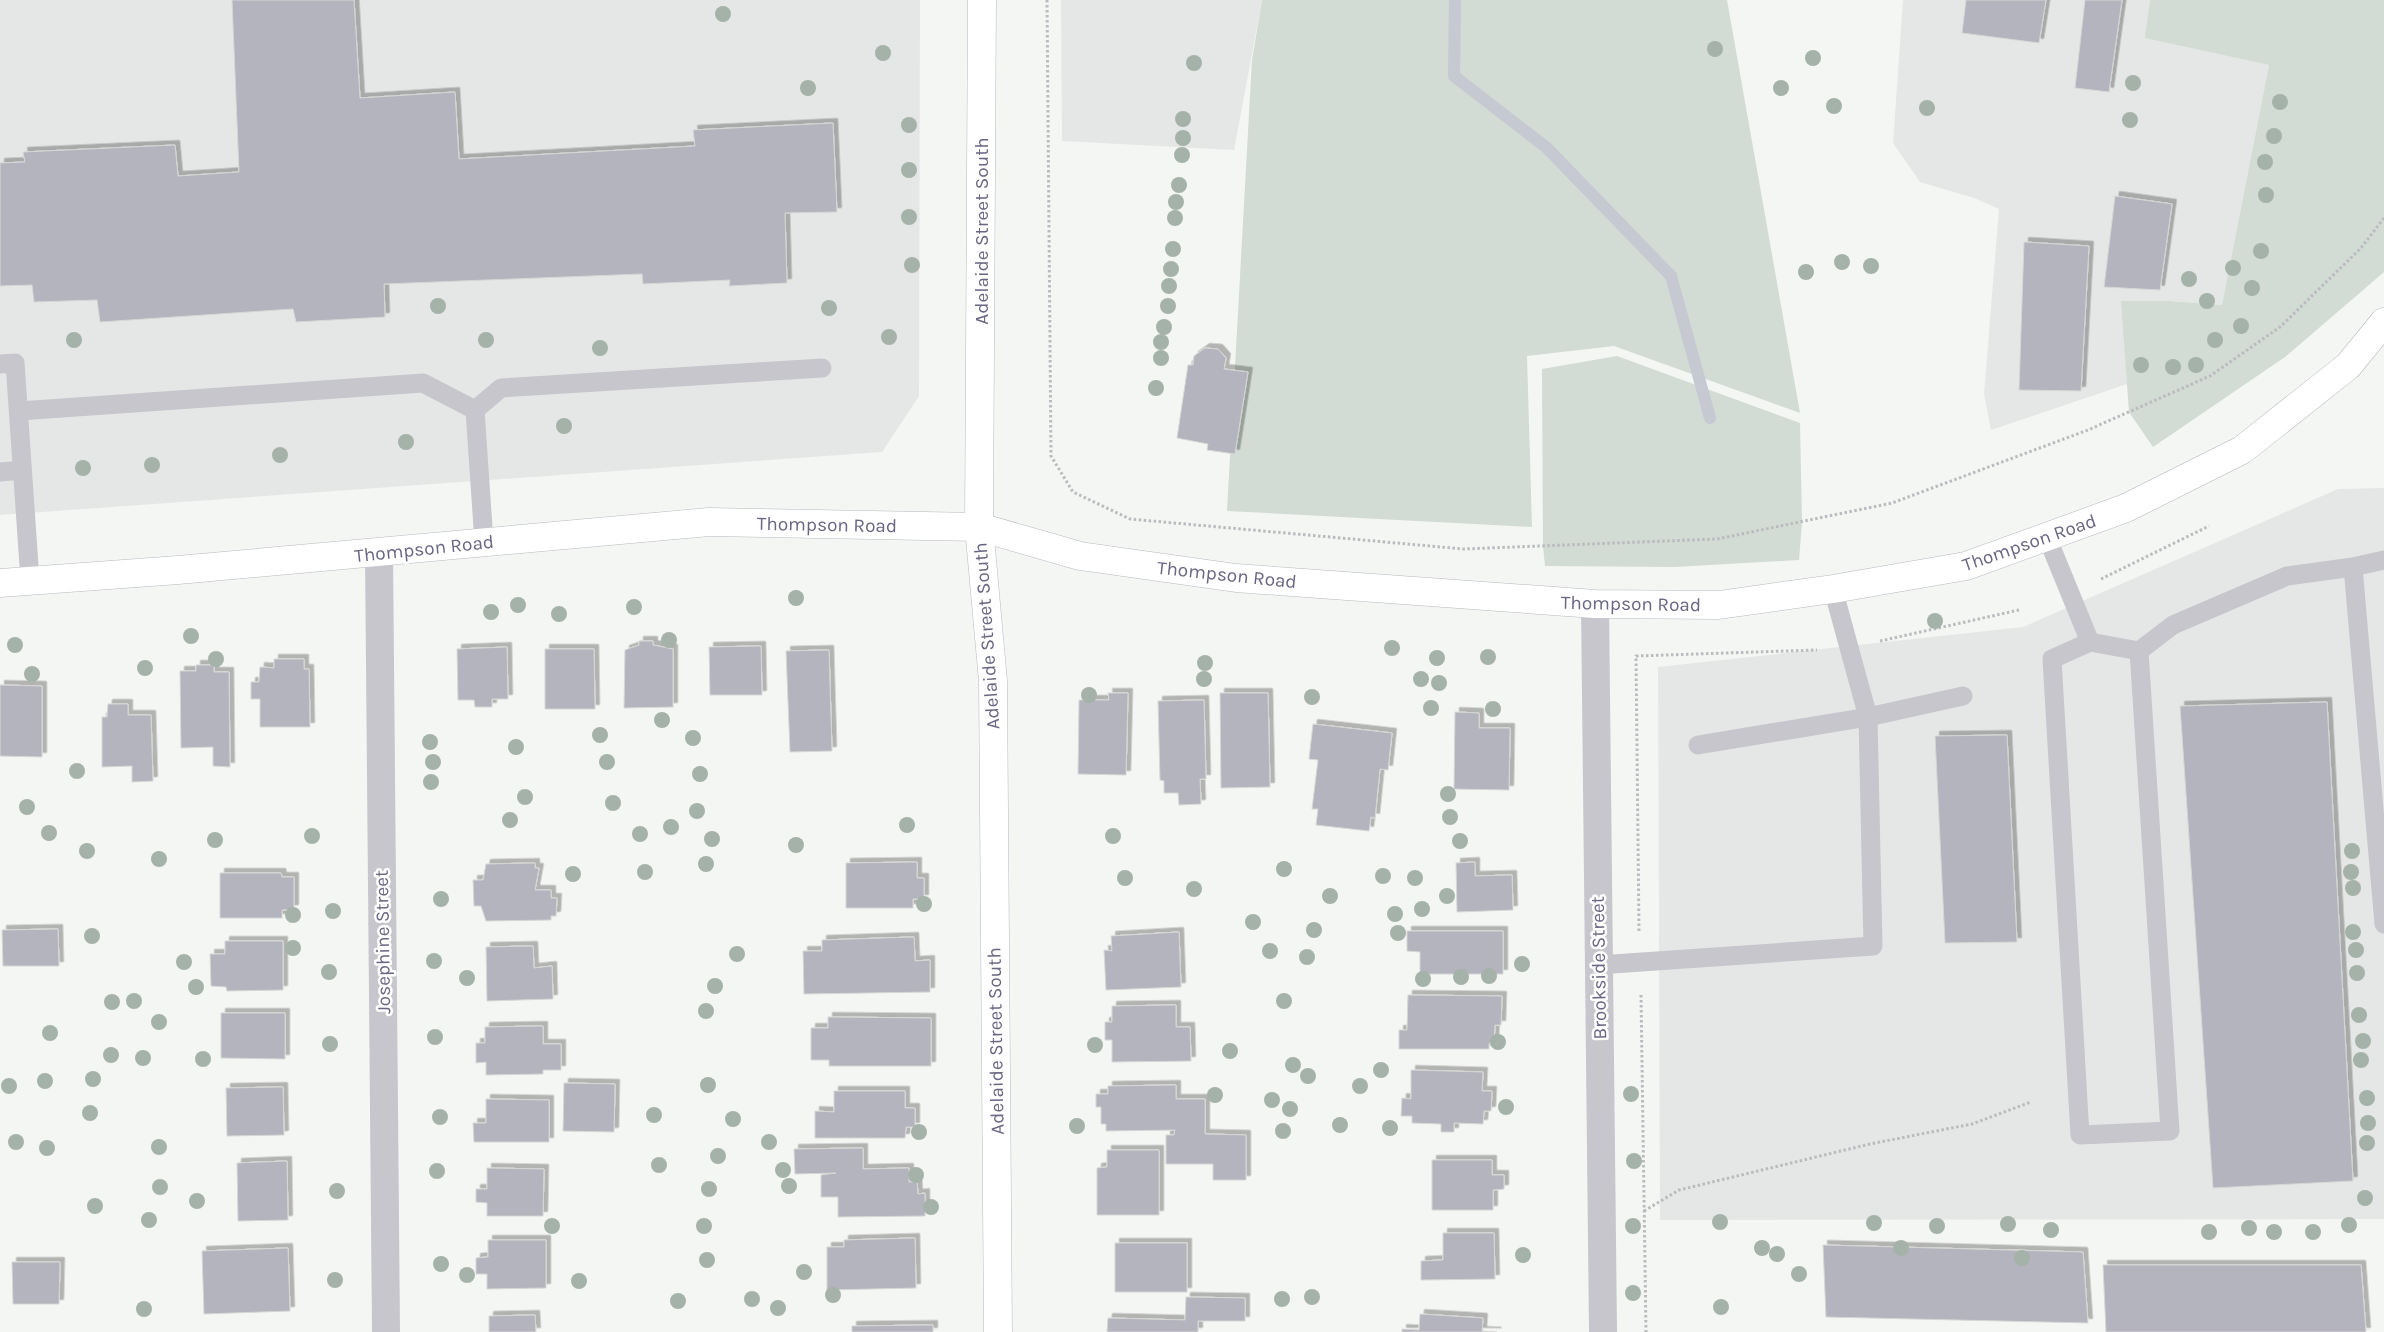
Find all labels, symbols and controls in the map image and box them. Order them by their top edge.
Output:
street label: Adelaide Street South [971,137,993,325]
street label: Thompson Road [1959,510,2099,576]
street label: Thompson Road [757,513,897,537]
street label: Thompson Road [353,531,495,567]
street label: Adelaide Street South [969,542,1005,730]
street label: Thompson Road [1156,557,1298,593]
street label: Thompson Road [1561,592,1701,616]
street label: Josephine Street [371,870,395,1014]
street label: Brookside Street [1587,896,1611,1040]
street label: Adelaide Street South [983,947,1009,1135]

